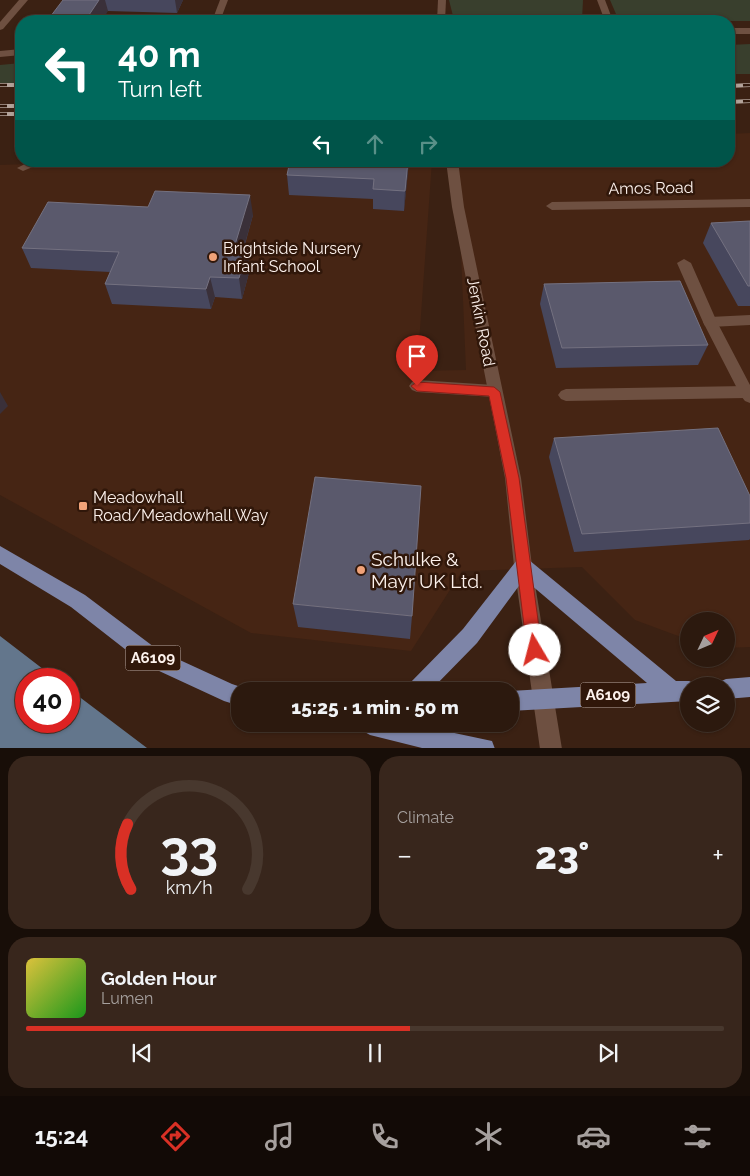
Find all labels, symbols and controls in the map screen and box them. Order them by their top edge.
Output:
text: 40 m [118,34,200,75]
icon: left [35,35,100,100]
text: Turn left [118,76,202,102]
icon: left [308,130,336,158]
icon: ahead [361,130,389,158]
icon: right [414,130,442,158]
street label: Amos Road [608,178,694,198]
place label: Brightside Nursery Infant School [223,239,361,276]
marker: Brightside Nursery Infant School [207,251,219,263]
street label: Jenkin Road [463,276,499,368]
pin [396,335,438,386]
icon: arrive [403,342,431,370]
place label: Meadowhall Road/Meadowhall Way [93,488,268,525]
marker: Meadowhall Road/Meadowhall Way [77,500,89,512]
place label: Schulke & Mayr UK Ltd. [371,548,483,592]
marker: Schulke & Mayr UK Ltd. [355,564,367,576]
north arrow [680,612,735,668]
map controls [680,612,735,732]
position arrow [508,623,560,675]
road number: A6109 [126,646,180,670]
speed limit sign: 40 [15,668,80,733]
button: layers [680,677,735,732]
road number: A6109 [580,682,636,708]
text: 15:25 · 1 min · 50 m [291,696,459,718]
text: Climate [397,808,454,827]
text: 33 [160,819,219,880]
text: 23° [535,833,589,878]
text: − [397,839,412,872]
text: + [712,839,724,872]
text: km/h [166,877,213,898]
text: Golden Hour [101,967,217,989]
text: Lumen [101,989,153,1008]
icon: previous [128,1039,156,1067]
icon: pause [361,1039,389,1067]
icon: next [594,1039,622,1067]
icon: directions [158,1119,193,1154]
icon: music [262,1119,297,1154]
icon: phone [367,1119,402,1154]
icon: climate [471,1119,506,1154]
icon: car [576,1119,611,1154]
icon: filters [680,1119,715,1154]
text: 15:24 [35,1123,88,1149]

